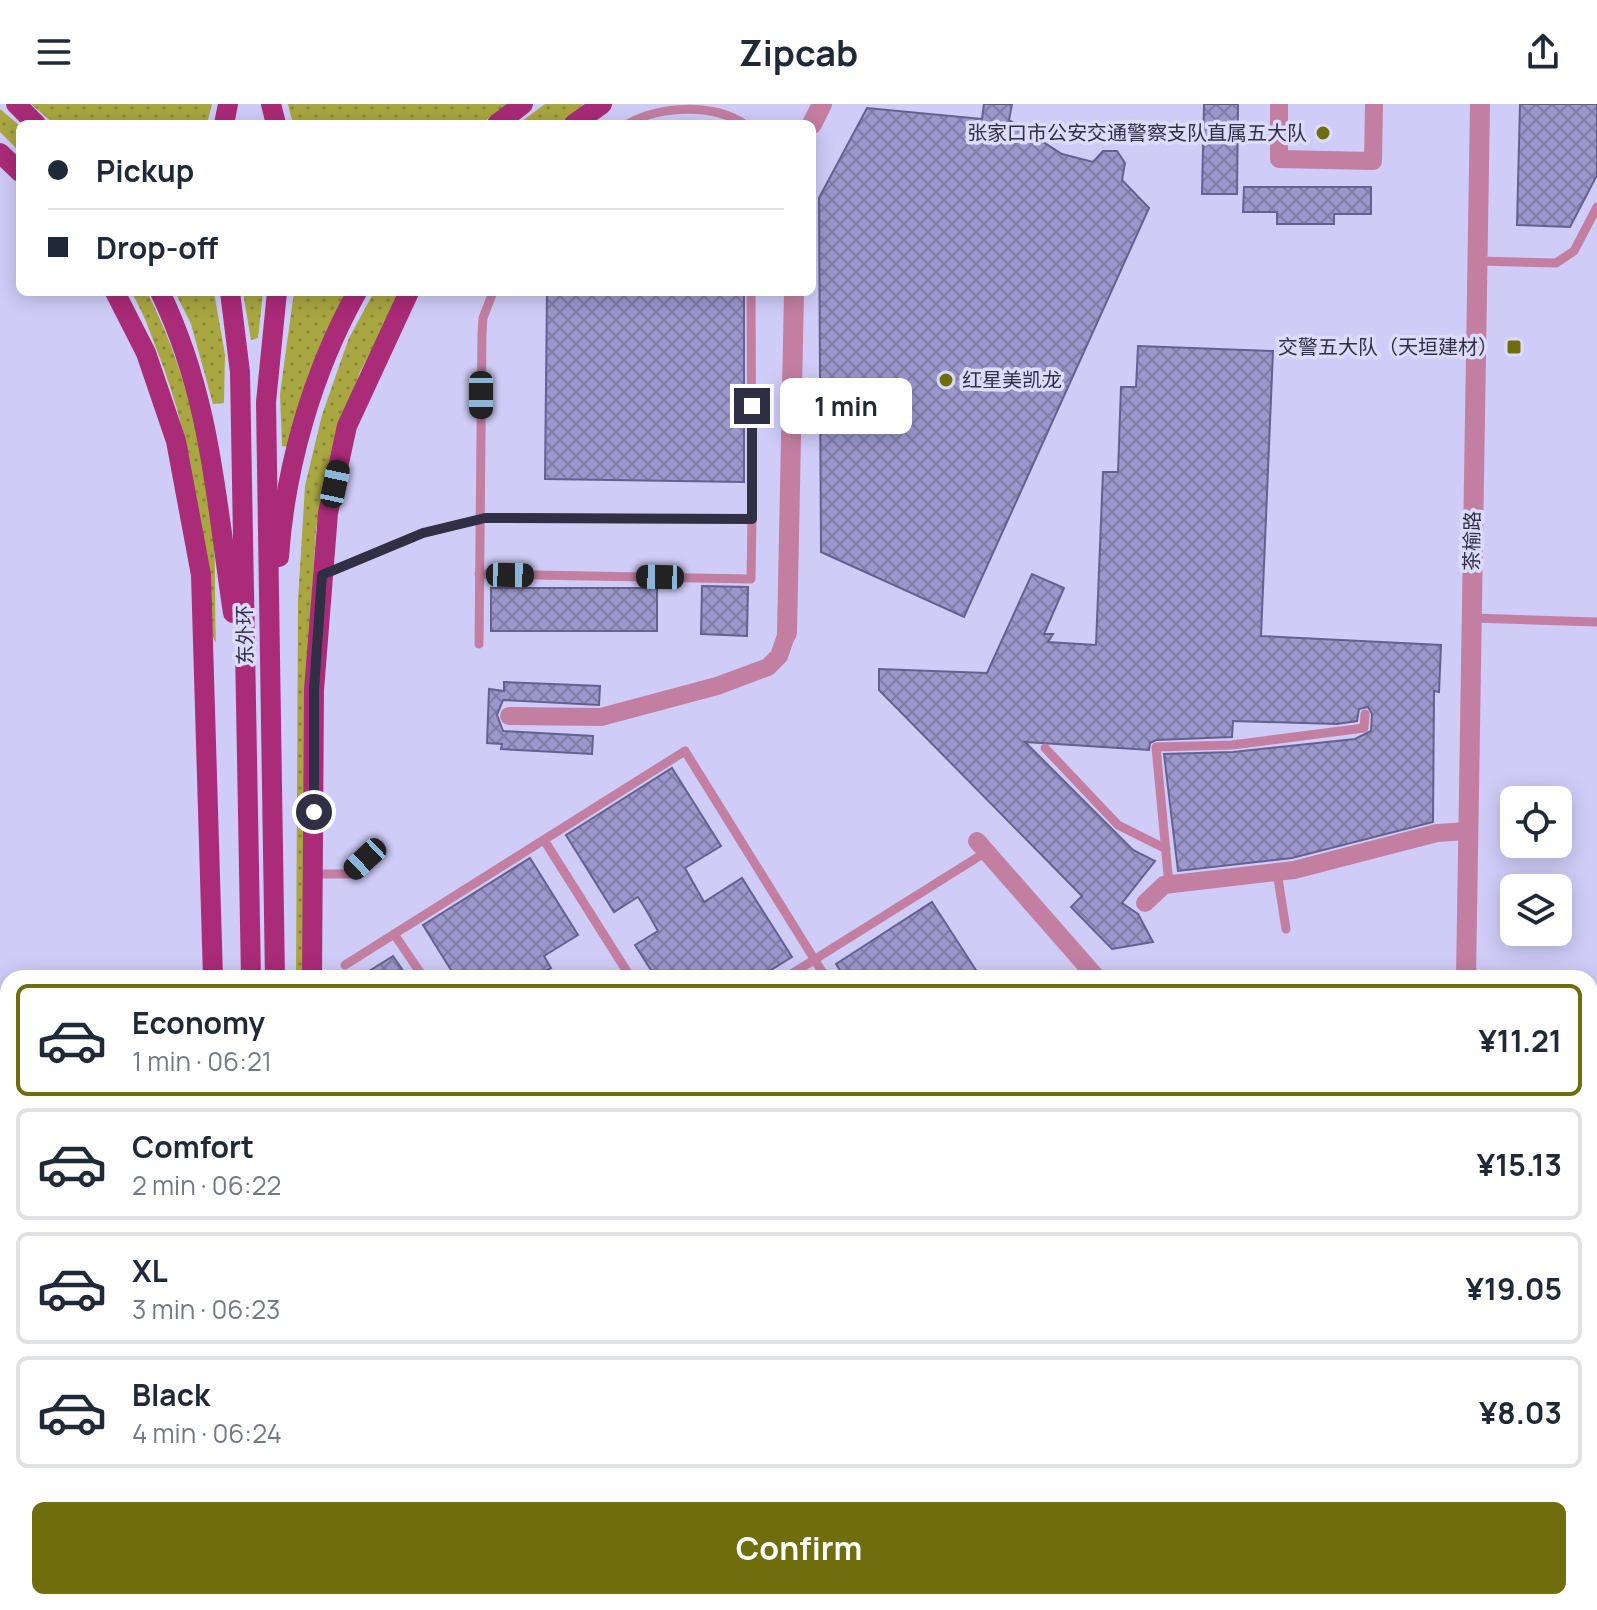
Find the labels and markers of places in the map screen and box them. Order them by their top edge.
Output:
place label: 张家口市公安交通警察支队直属五大队 [967,119,1307,146]
marker: 张家口市公安交通警察支队直属五大队 [1314,124,1332,142]
place label: 交警五大队（天垣建材） [1278,333,1498,360]
marker: 交警五大队（天垣建材） [1505,338,1523,356]
place label: 红星美凯龙 [962,366,1062,393]
marker: 红星美凯龙 [937,371,955,389]

